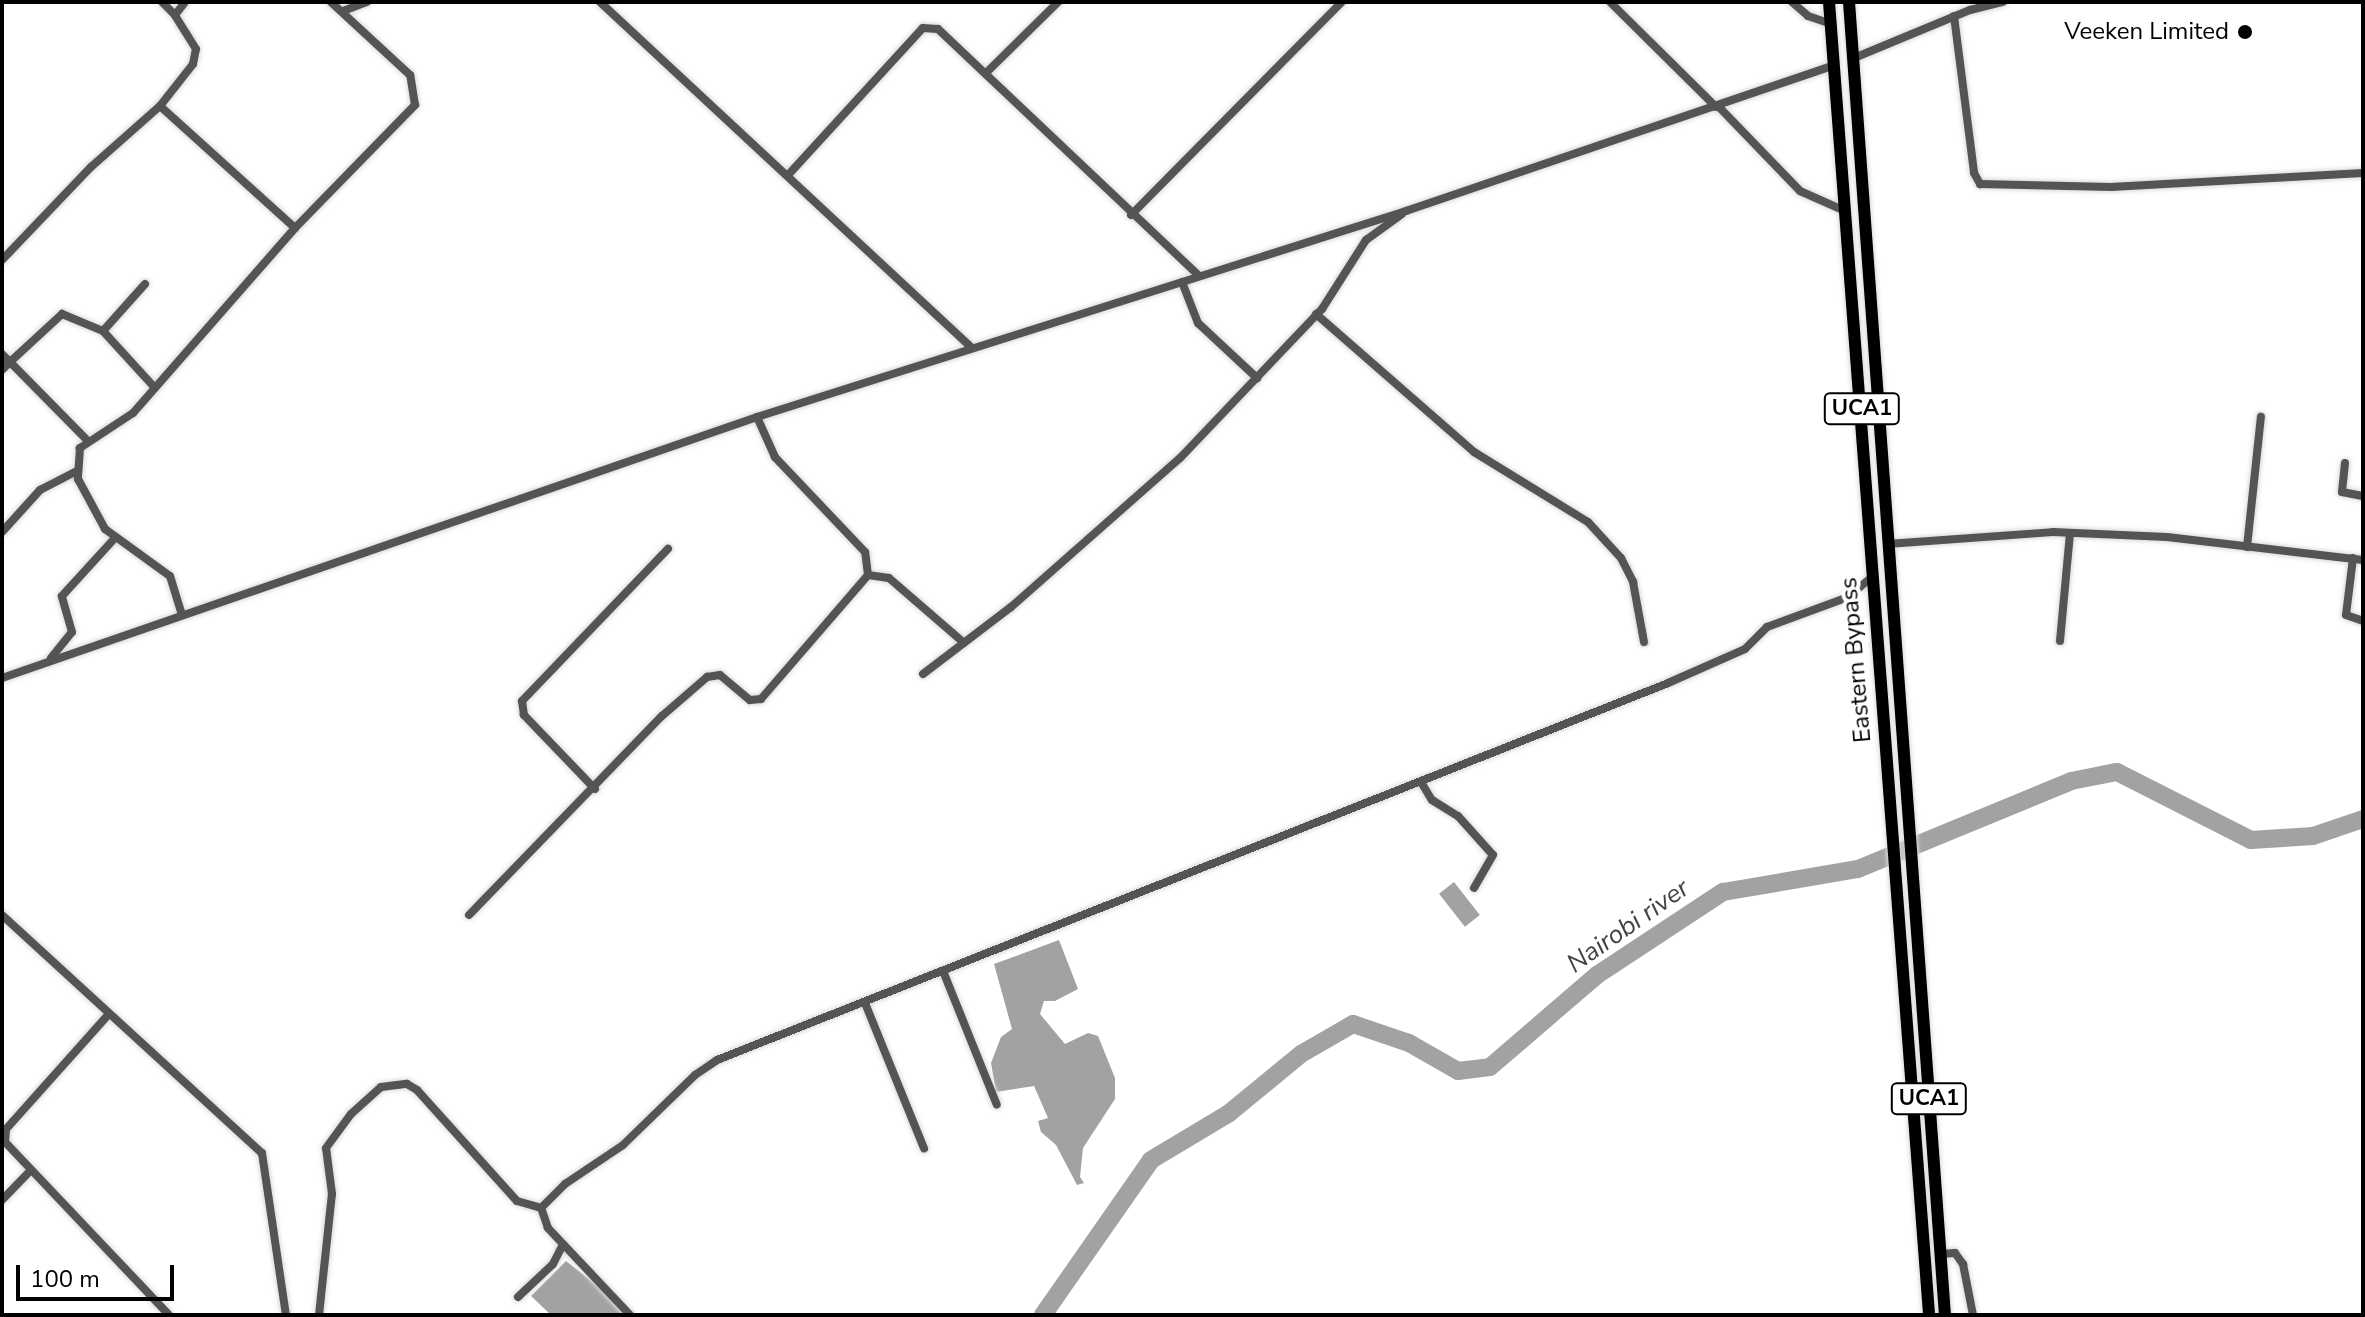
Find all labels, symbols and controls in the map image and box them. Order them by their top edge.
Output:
place label: Veeken Limited [2064,18,2229,46]
marker: Veeken Limited [2236,23,2254,41]
road number: UCA1 [1822,391,1902,427]
street label: Eastern Bypass [1834,576,1878,744]
water label: Nairobi river [1561,872,1695,980]
road number: UCA1 [1889,1081,1969,1117]
scale bar [20,1249,178,1299]
text: 100 m [30,1263,100,1295]

